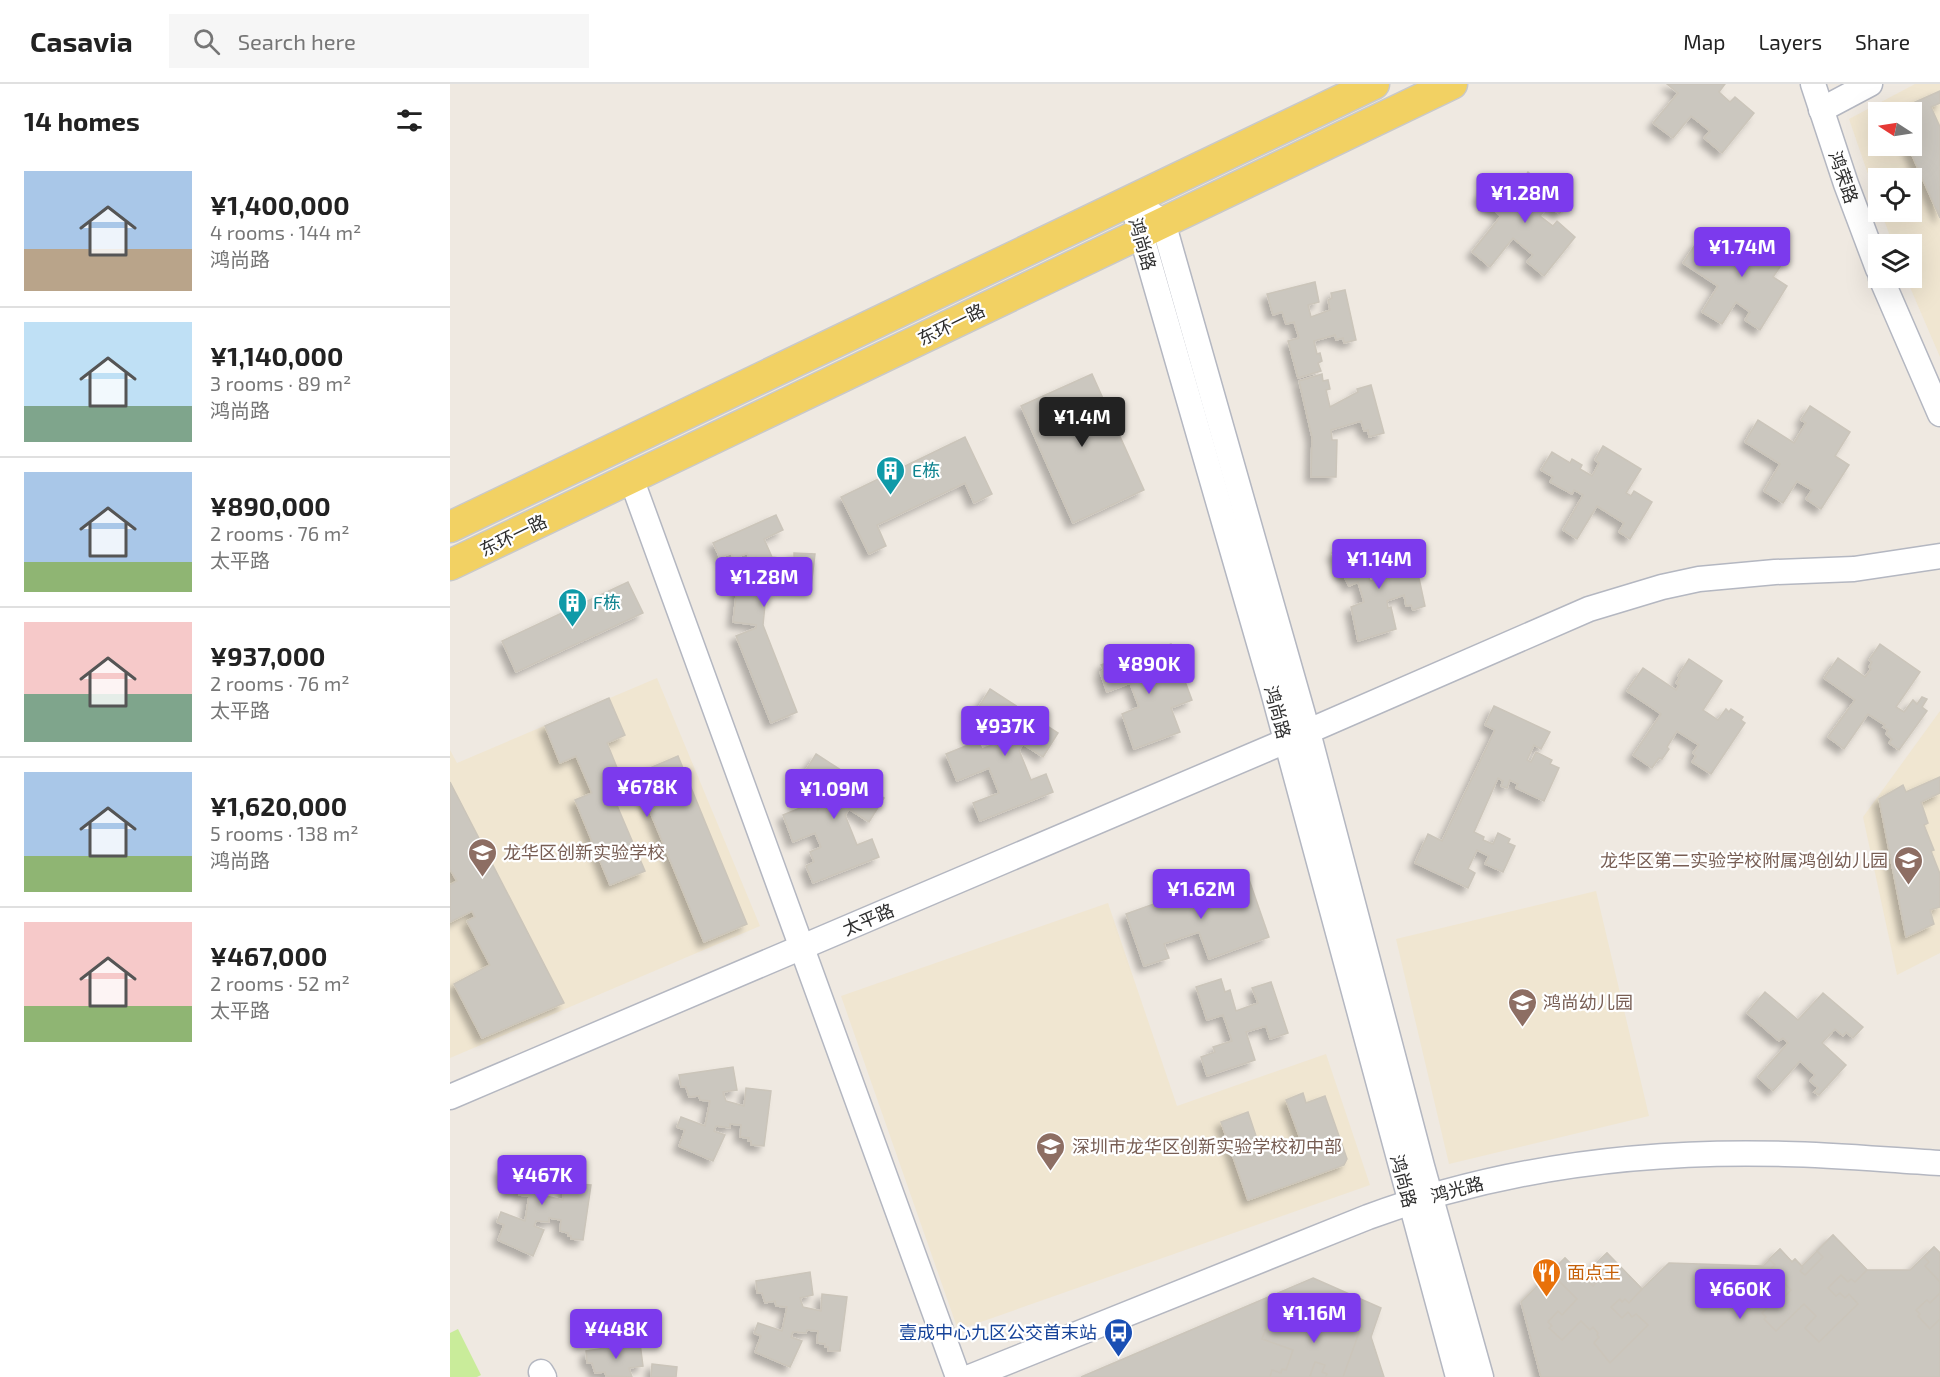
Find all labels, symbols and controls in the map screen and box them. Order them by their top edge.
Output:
search box [169,14,589,68]
text: Casavia [30,24,133,58]
icon: search [190,25,223,58]
text: Search here [238,28,356,54]
text: Map [1683,29,1725,54]
text: Layers [1758,29,1822,54]
text: Share [1855,29,1910,54]
north arrow [1868,102,1922,156]
map controls [1868,102,1922,288]
icon: filters [393,104,426,137]
text: 14 homes [24,105,140,136]
street label: 鸿荣路 [1825,148,1863,206]
button: locate [1868,168,1922,222]
pin: ¥1.28M [1476,173,1574,224]
text: ¥1.28M [1490,180,1560,204]
text: ¥1,400,000 [210,189,350,220]
icon: home [72,195,144,267]
street label: 鸿尚路 [1125,215,1161,273]
text: 4 rooms · 144 m² [210,220,361,244]
pin: ¥1.74M [1693,227,1791,278]
text: ¥1.74M [1708,234,1776,258]
button: layers [1868,234,1922,288]
text: 鸿尚路 [210,247,270,271]
street label: 东环一路 [914,298,988,350]
text: ¥1,140,000 [210,340,343,371]
icon: home [72,346,144,418]
text: 3 rooms · 89 m² [210,371,351,395]
pin: ¥1.4M [1040,397,1124,448]
text: 鸿尚路 [210,398,270,422]
text: ¥1.4M [1053,404,1111,428]
building icon: E栋 [875,454,907,496]
place label: E栋 [912,459,940,481]
text: ¥890,000 [210,490,331,521]
icon: home [72,496,144,568]
street label: 东环一路 [476,509,550,561]
text: 2 rooms · 76 m² [210,521,349,545]
pin: ¥1.14M [1330,539,1428,590]
text: ¥1.14M [1346,546,1412,570]
text: 太平路 [210,548,270,572]
pin: ¥1.28M [715,557,813,608]
text: ¥1.28M [729,564,799,588]
building icon: F栋 [556,586,588,628]
place label: F栋 [593,591,621,613]
text: ¥937,000 [210,640,326,671]
pin: ¥890K [1107,644,1191,695]
icon: home [72,646,144,718]
text: ¥890K [1118,651,1180,675]
text: 2 rooms · 76 m² [210,671,349,695]
street label: 鸿尚路 [1260,683,1296,741]
text: 太平路 [210,698,270,722]
pin: ¥937K [963,706,1047,757]
text: ¥937K [975,713,1035,737]
pin: ¥678K [605,767,689,818]
pin: ¥1.09M [785,769,883,820]
text: ¥678K [617,774,677,798]
text: ¥1.09M [799,776,869,800]
text: ¥1,620,000 [210,790,347,821]
icon: home [72,796,144,868]
text: 5 rooms · 138 m² [210,821,358,845]
school or university icon: 龙华区创新实验学校 [466,836,498,878]
place label: 龙华区创新实验学校 [503,841,665,863]
school or university icon: 龙华区第二实验学校附属鸿创幼儿园 [1893,844,1925,886]
text: 鸿尚路 [210,848,270,872]
place label: 龙华区第二实验学校附属鸿创幼儿园 [1600,849,1888,871]
pin: ¥1.62M [1152,869,1250,920]
text: ¥1.62M [1167,876,1235,900]
street label: 太平路 [839,898,897,940]
text: ¥467,000 [210,940,327,971]
icon: home [72,946,144,1018]
text: 2 rooms · 52 m² [210,971,350,995]
school or university icon: 鸿尚幼儿园 [1506,986,1538,1028]
place label: 鸿尚幼儿园 [1543,991,1633,1013]
text: 太平路 [210,998,270,1022]
school or university icon: 深圳市龙华区创新实验学校初中部 [1035,1130,1067,1172]
place label: 深圳市龙华区创新实验学校初中部 [1072,1135,1342,1157]
street label: 鸿尚路 [1386,1152,1422,1210]
pin: ¥467K [500,1155,584,1206]
text: ¥467K [511,1162,573,1186]
street label: 鸿光路 [1428,1171,1486,1207]
restaurant icon: 面点王 [1530,1256,1562,1298]
place label: 面点王 [1567,1261,1621,1283]
pin: ¥660K [1698,1269,1782,1320]
text: ¥660K [1709,1276,1771,1300]
pin: ¥1.16M [1265,1293,1363,1344]
text: ¥1.16M [1282,1300,1346,1324]
pin: ¥448K [574,1309,658,1360]
text: ¥448K [584,1316,648,1340]
bus stop icon: 壹成中心九区公交首末站 [1102,1316,1134,1358]
place label: 壹成中心九区公交首末站 [899,1321,1097,1343]

